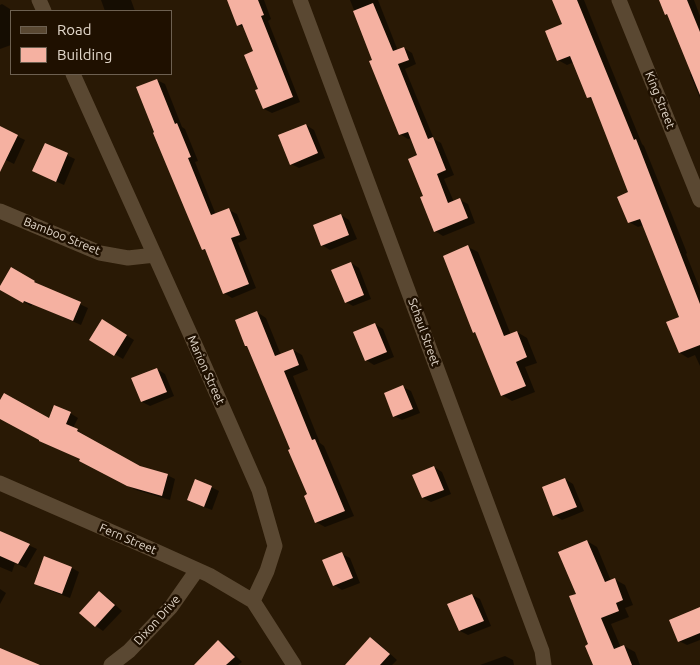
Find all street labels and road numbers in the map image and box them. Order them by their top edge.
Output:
street label: King Street [642,69,678,131]
street label: Bamboo Street [22,214,102,258]
street label: Schaul Street [405,296,443,368]
street label: Marion Street [184,333,228,407]
street label: Fern Street [97,521,159,557]
street label: Dixon Drive [131,592,183,648]

